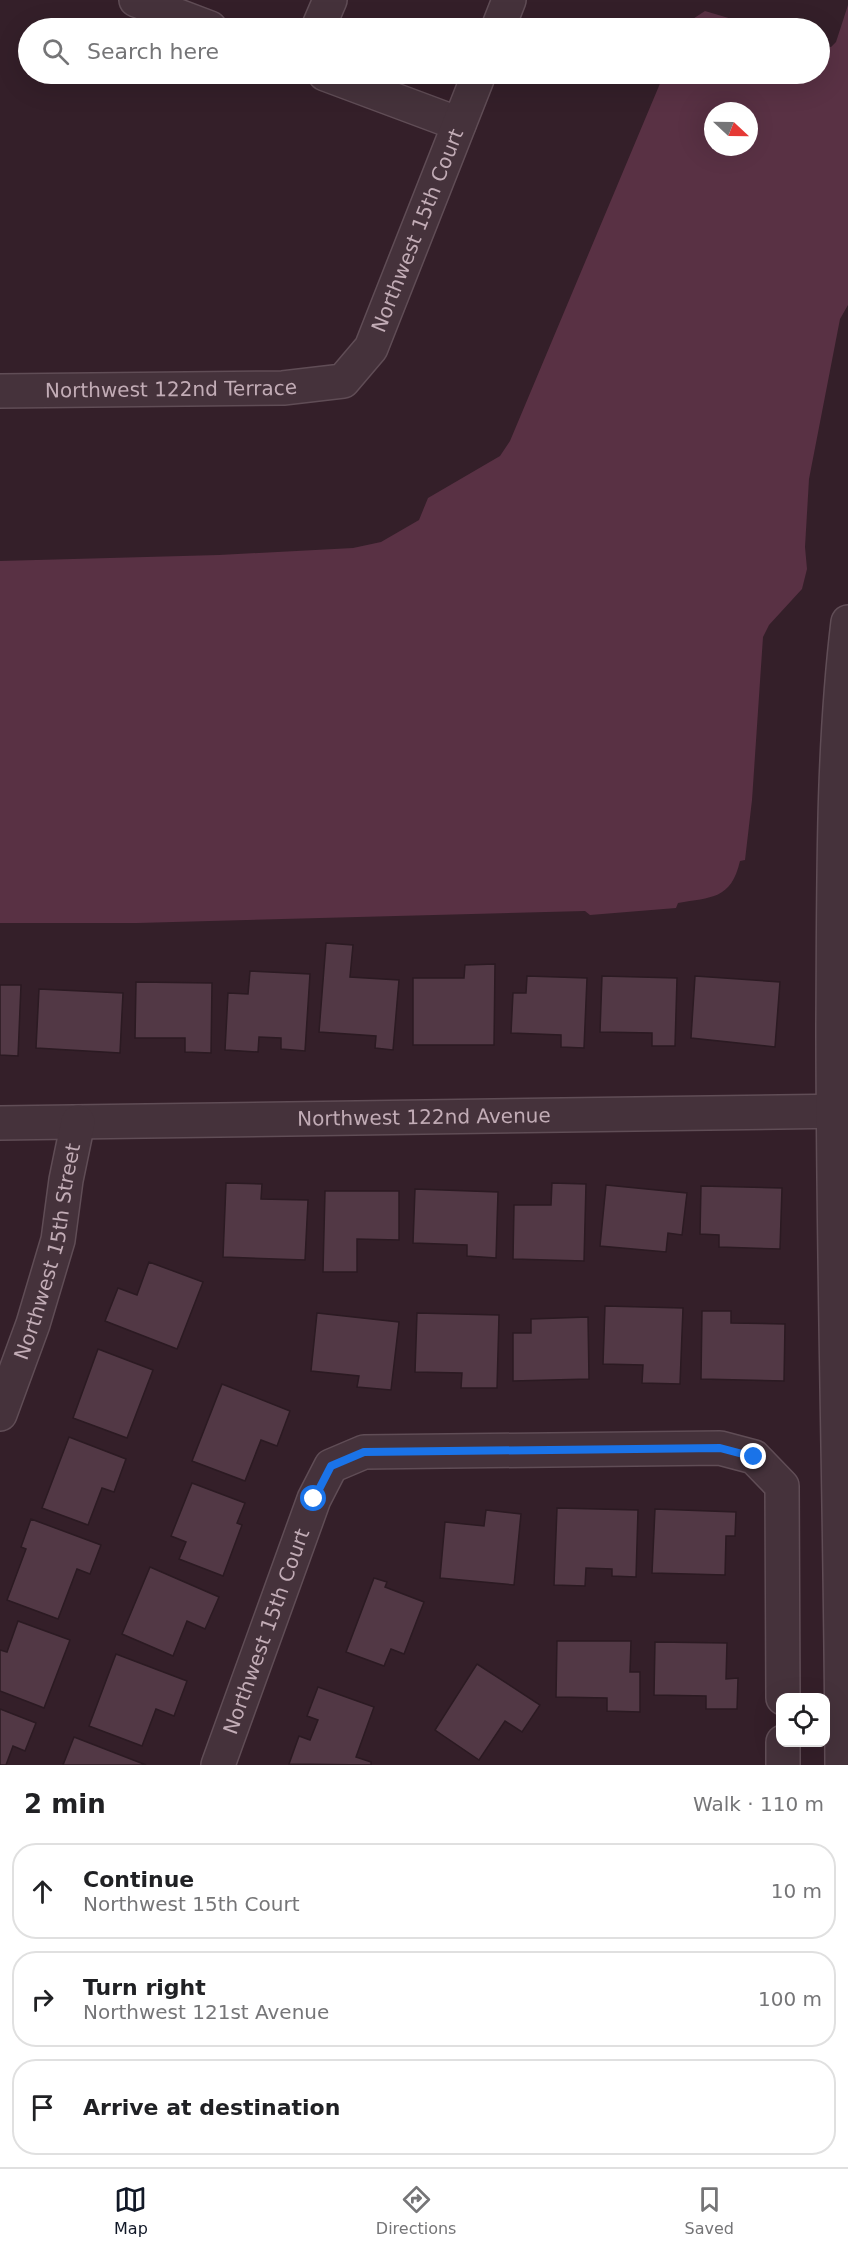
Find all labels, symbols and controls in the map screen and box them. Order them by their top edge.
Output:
search box [18,18,830,84]
icon: search [39,35,72,68]
text: Search here [87,39,219,64]
north arrow [704,102,758,156]
street label: Northwest 15th Court [366,125,468,336]
street label: Northwest 122nd Terrace [45,374,298,403]
street label: Northwest 122nd Avenue [297,1103,551,1131]
street label: Northwest 15th Street [9,1141,85,1363]
route end [740,1443,766,1469]
route start [300,1485,326,1511]
street label: Northwest 15th Court [218,1525,314,1737]
map controls [776,1693,830,1747]
button: locate [776,1693,830,1747]
text: 2 min [24,1789,106,1819]
text: Walk · 110 m [693,1792,824,1816]
text: Continue [83,1867,194,1892]
icon: ahead [26,1875,59,1908]
text: 10 m [771,1879,822,1903]
text: Northwest 15th Court [83,1892,299,1916]
text: Turn right [83,1975,206,2000]
icon: right [26,1983,59,2016]
text: 100 m [758,1987,822,2011]
text: Northwest 121st Avenue [83,2000,329,2024]
icon: arrive [26,2091,59,2124]
text: Arrive at destination [83,2095,340,2120]
tab: Map [114,2183,148,2238]
tab: Directions [376,2183,456,2238]
tab: Saved [685,2183,734,2238]

